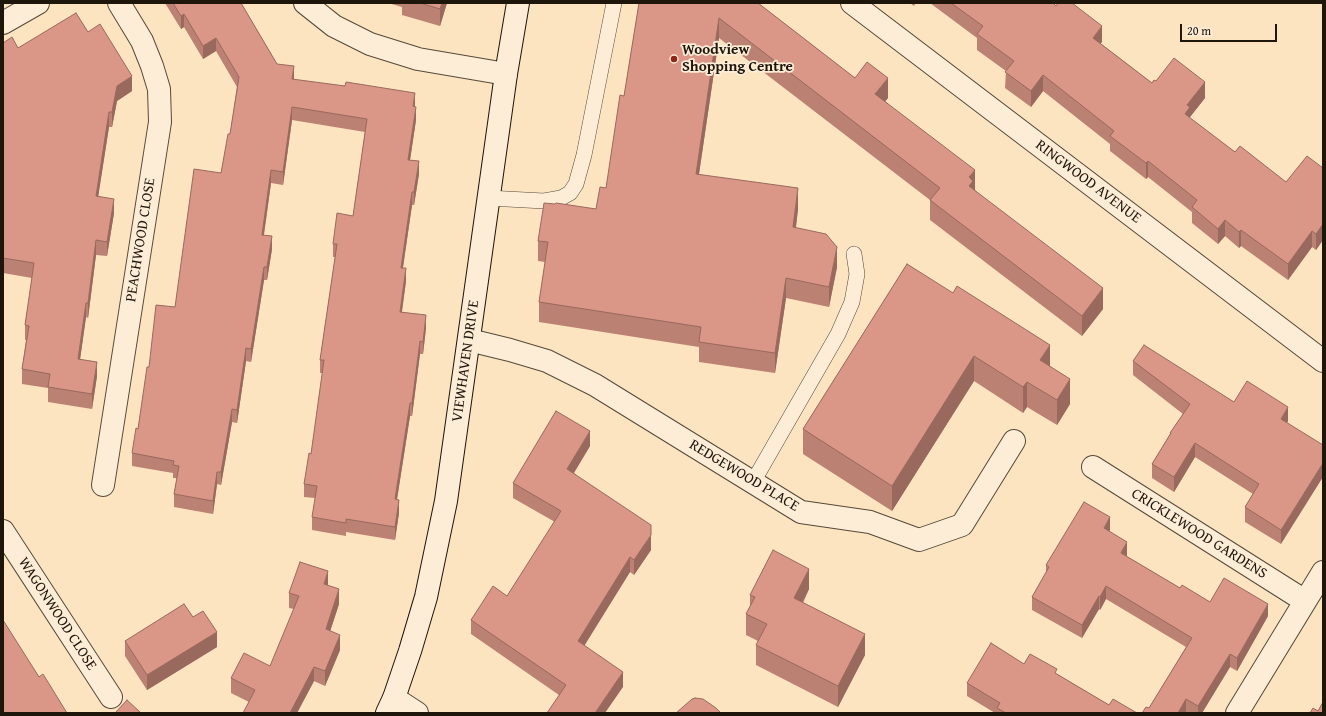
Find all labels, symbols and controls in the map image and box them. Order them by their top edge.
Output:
scale bar [1182,16,1279,42]
text: 20 m [1187,22,1211,39]
place label: Woodview Shopping Centre [682,41,793,76]
marker: Woodview Shopping Centre [669,54,679,64]
street label: RINGWOOD AVENUE [1032,136,1144,228]
street label: PEACHWOOD CLOSE [122,177,160,303]
street label: VIEWHAVEN DRIVE [449,299,483,423]
street label: REDGEWOOD PLACE [686,436,802,516]
street label: CRICKLEWOOD GARDENS [1128,485,1270,583]
street label: WAGONWOOD CLOSE [14,554,100,674]

